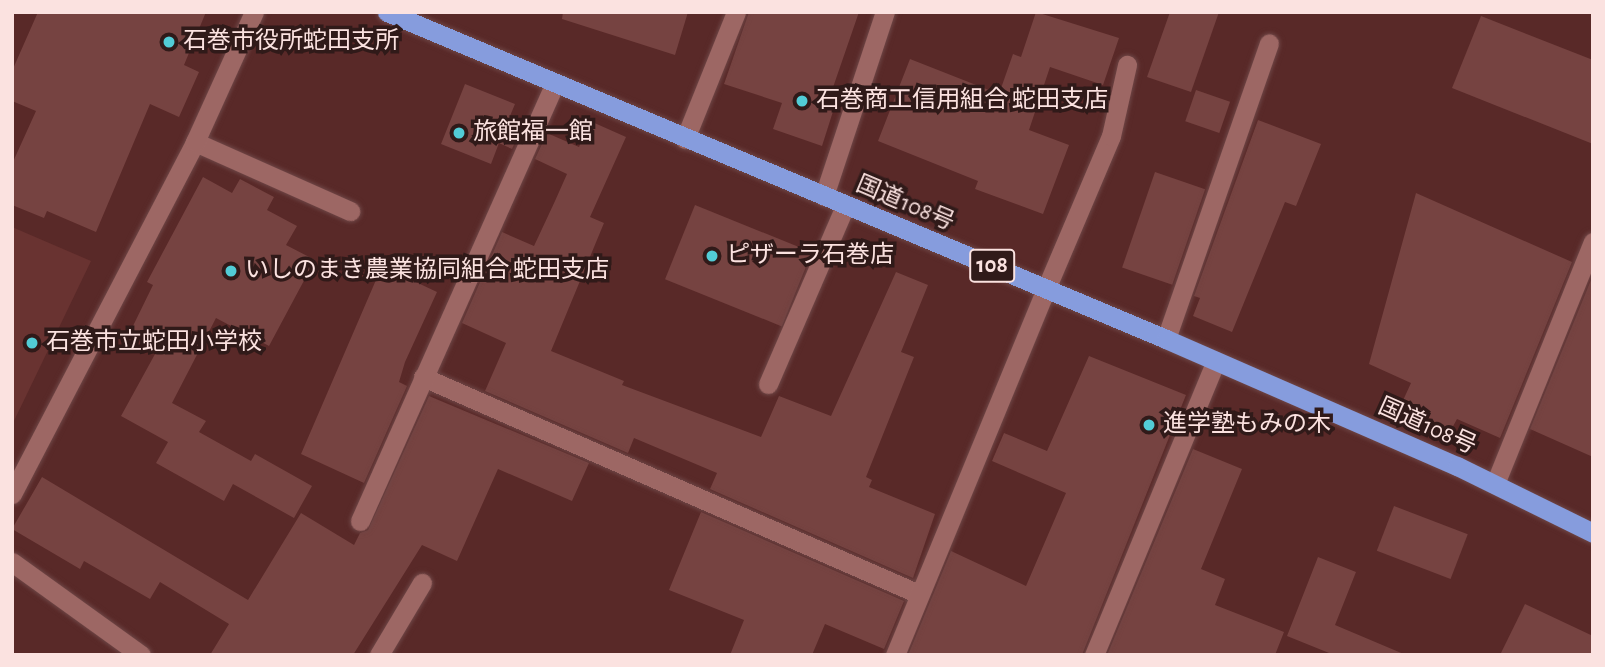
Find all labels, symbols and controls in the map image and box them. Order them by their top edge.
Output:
place label: 石巻市役所蛇田支所 [183,28,399,56]
marker: 石巻市役所蛇田支所 [161,34,177,50]
place label: 石巻商工信用組合 蛇田支店 [816,87,1108,115]
marker: 石巻商工信用組合 蛇田支店 [794,93,810,109]
place label: 旅館福一館 [473,119,593,147]
marker: 旅館福一館 [451,125,467,141]
street label: 国道108号 [851,170,959,238]
place label: ピザーラ石巻店 [726,242,894,270]
road number: 108 [968,246,1016,286]
marker: ピザーラ石巻店 [704,248,720,264]
place label: いしのまき農業協同組合 蛇田支店 [245,257,609,285]
marker: いしのまき農業協同組合 蛇田支店 [223,263,239,279]
place label: 石巻市立蛇田小学校 [46,329,262,357]
marker: 石巻市立蛇田小学校 [24,335,40,351]
street label: 国道108号 [1373,393,1481,461]
place label: 進学塾もみの木 [1163,411,1331,439]
marker: 進学塾もみの木 [1141,417,1157,433]

